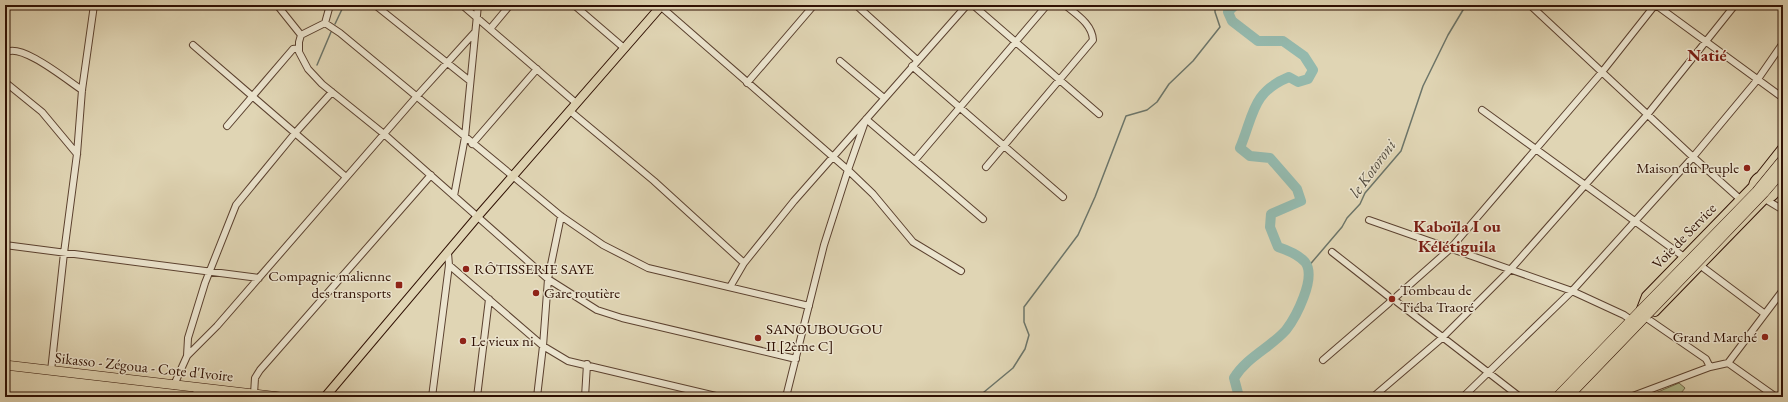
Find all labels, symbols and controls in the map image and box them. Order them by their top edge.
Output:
district label: Natié [1687,44,1727,66]
water label: le Kotoroni [1344,134,1401,201]
place label: Maison du Peuple [1636,158,1739,177]
marker: Maison du Peuple [1742,163,1752,173]
street label: Voie de Service [1647,198,1720,273]
district label: Kaboïla I ou Kélétiguila [1413,215,1501,257]
place label: RÔTISSERIE SAYE [474,259,595,278]
marker: RÔTISSERIE SAYE [461,264,471,274]
place label: Compagnie malienne des transports [268,266,391,302]
marker: Compagnie malienne des transports [394,280,404,290]
place label: Tombeau de Tiéba Traoré [1400,280,1474,316]
place label: Gare routière [544,283,620,302]
marker: Gare routière [531,288,541,298]
marker: Tombeau de Tiéba Traoré [1387,294,1397,304]
place label: SANOUBOUGOU II [2ème C] [766,319,883,355]
place label: Grand Marché [1673,327,1757,346]
place label: Le vieux ni [471,331,534,350]
marker: Grand Marché [1760,332,1770,342]
marker: SANOUBOUGOU II [2ème C] [753,333,763,343]
marker: Le vieux ni [458,336,468,346]
street label: Sikasso - Zégoua - Cote d'Ivoire [54,348,234,385]

